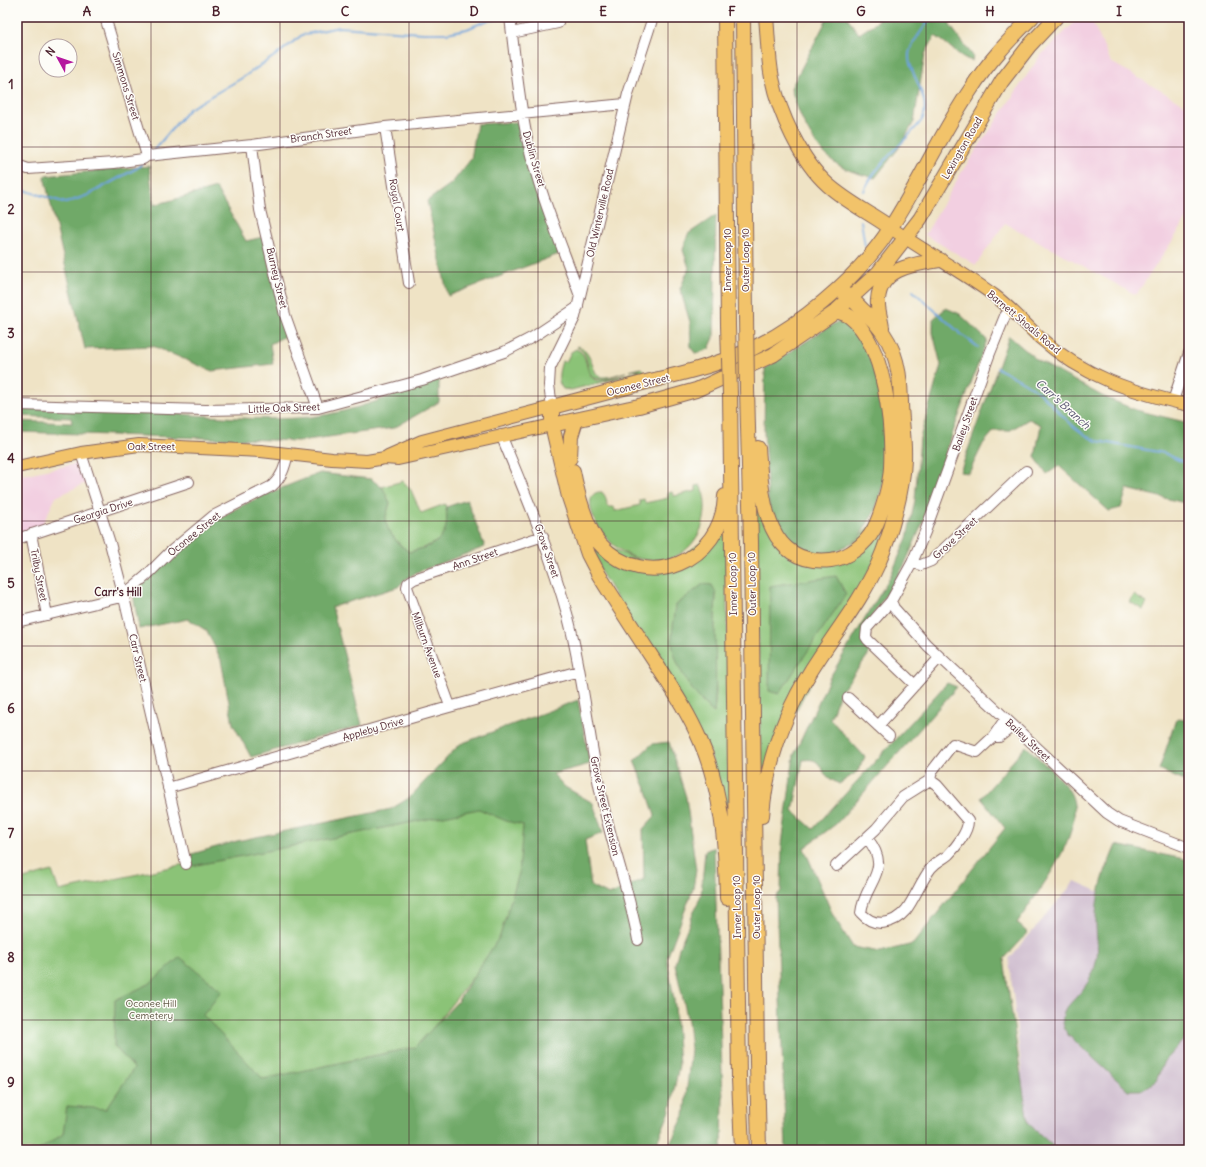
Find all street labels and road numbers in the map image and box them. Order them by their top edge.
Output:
street label: Simmons Street [109,50,143,122]
street label: Lexington Road [939,114,985,181]
street label: Branch Street [289,124,353,146]
street label: Dublin Street [520,129,548,189]
street label: Old Winterville Road [583,167,617,259]
street label: Royal Court [386,178,408,233]
street label: Outer Loop 10 [739,228,752,292]
street label: Inner Loop 10 [721,229,734,291]
street label: Burney Street [264,246,290,310]
street label: Barnett Shoals Road [985,287,1063,357]
street label: Oconee Street [605,371,671,399]
street label: Bailey Street [950,394,981,453]
street label: Little Oak Street [248,400,321,416]
street label: Oak Street [127,440,175,453]
street label: Georgia Drive [72,495,134,527]
street label: Oconee Street [165,508,223,559]
street label: Grove Street [930,514,980,562]
street label: Grove Street [532,522,562,580]
street label: Ann Street [451,545,500,573]
street label: Trilby Street [28,548,51,603]
street label: Inner Loop 10 [726,552,740,616]
street label: Outer Loop 10 [745,552,759,616]
street label: Milburn Avenue [409,610,445,680]
street label: Carr Street [126,632,150,684]
street label: Appleby Drive [341,714,405,744]
street label: Bailey Street [1003,716,1054,765]
street label: Grove Street Extension [587,755,623,857]
street label: Inner Loop 10 [730,875,744,939]
street label: Outer Loop 10 [750,875,763,939]

